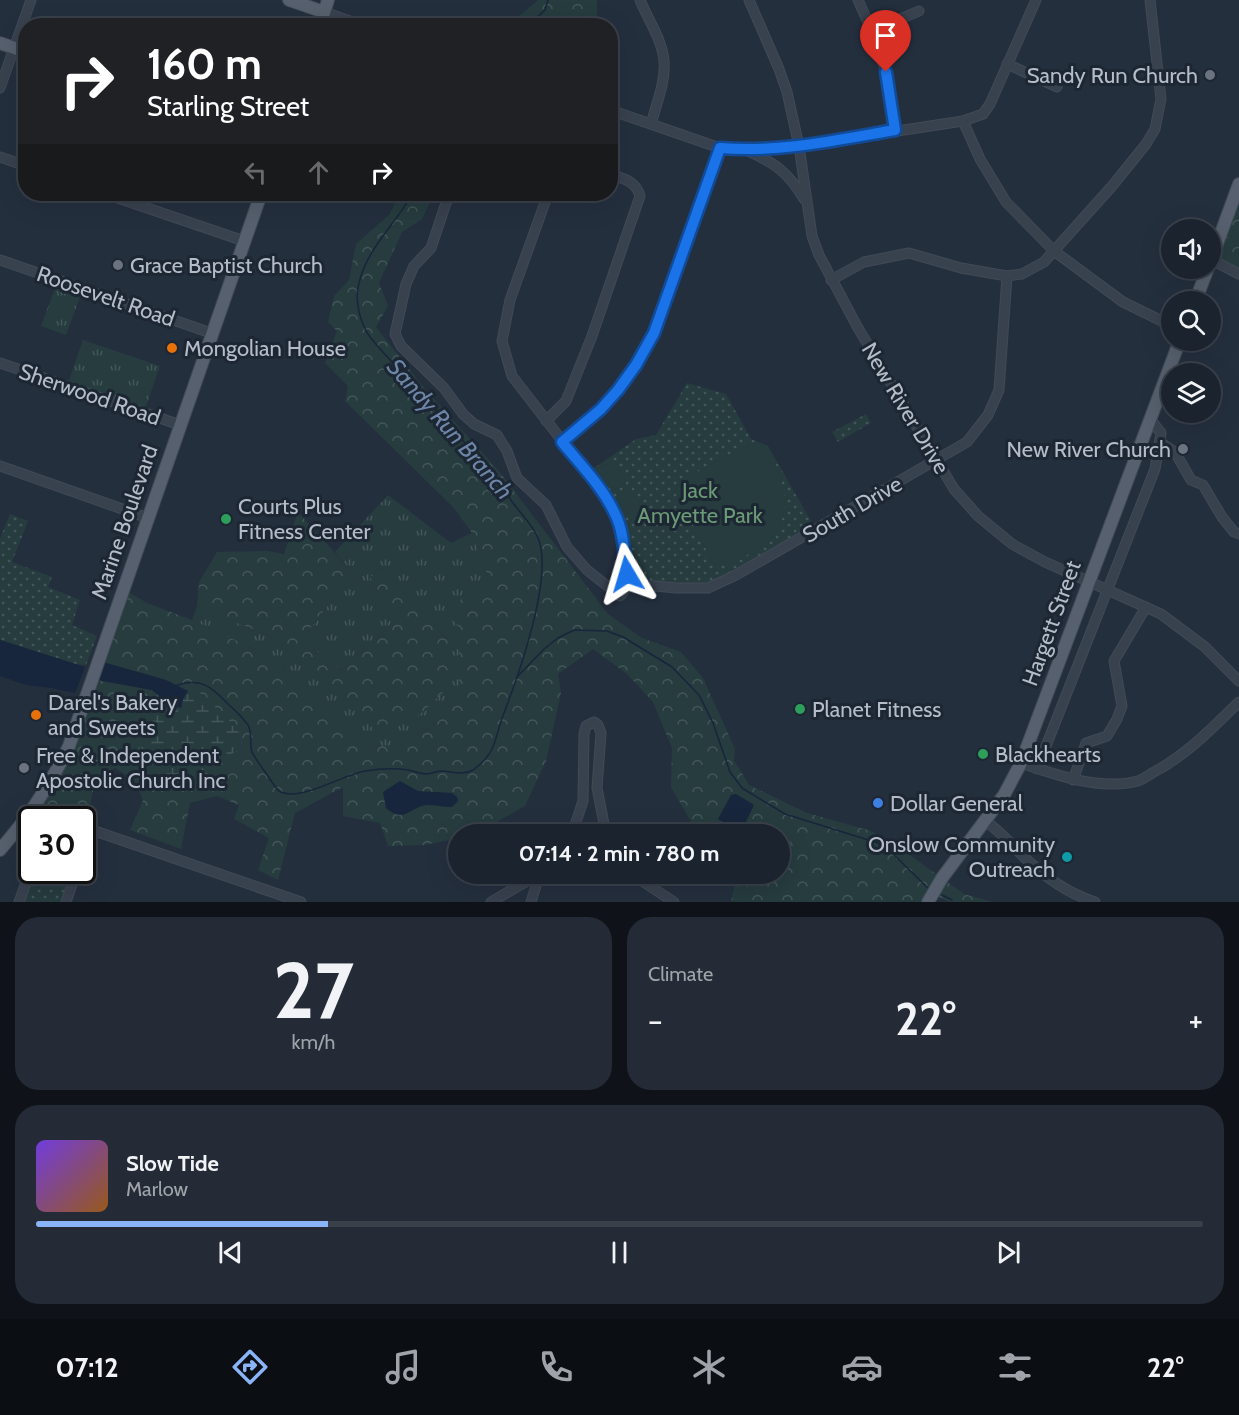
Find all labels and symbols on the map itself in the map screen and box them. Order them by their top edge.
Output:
pin [860,10,911,72]
place label: Sandy Run Church [1027,62,1198,89]
marker: Sandy Run Church [1203,68,1217,82]
place label: Grace Baptist Church [130,252,323,279]
marker: Grace Baptist Church [111,258,125,272]
street label: Roosevelt Road [33,260,178,333]
place label: Mongolian House [184,335,346,362]
street label: New River Drive [856,338,955,479]
marker: Mongolian House [165,341,179,355]
water label: Sandy Run Branch [381,352,519,505]
street label: Sherwood Road [16,358,164,431]
place label: New River Church [1007,436,1171,463]
street label: Marine Boulevard [85,441,164,603]
marker: New River Church [1176,442,1190,456]
street label: South Drive [798,470,907,549]
park label: Jack Amyette Park [637,477,763,529]
place label: Courts Plus Fitness Center [238,493,370,545]
marker: Courts Plus Fitness Center [219,512,233,526]
position arrow [595,542,659,606]
street label: Hargett Street [1016,556,1087,689]
place label: Darel's Bakery and Sweets [48,689,177,741]
place label: Planet Fitness [812,696,941,723]
marker: Planet Fitness [793,702,807,716]
marker: Darel's Bakery and Sweets [29,708,43,722]
place label: Blackhearts [995,741,1101,768]
place label: Free & Independent Apostolic Church Inc [36,742,225,794]
marker: Blackhearts [976,747,990,761]
marker: Free & Independent Apostolic Church Inc [17,761,31,775]
place label: Dollar General [890,790,1024,817]
marker: Dollar General [871,796,885,810]
speed limit sign: 30 [18,806,96,884]
place label: Onslow Community Outreach [868,831,1055,883]
marker: Onslow Community Outreach [1060,850,1074,864]

